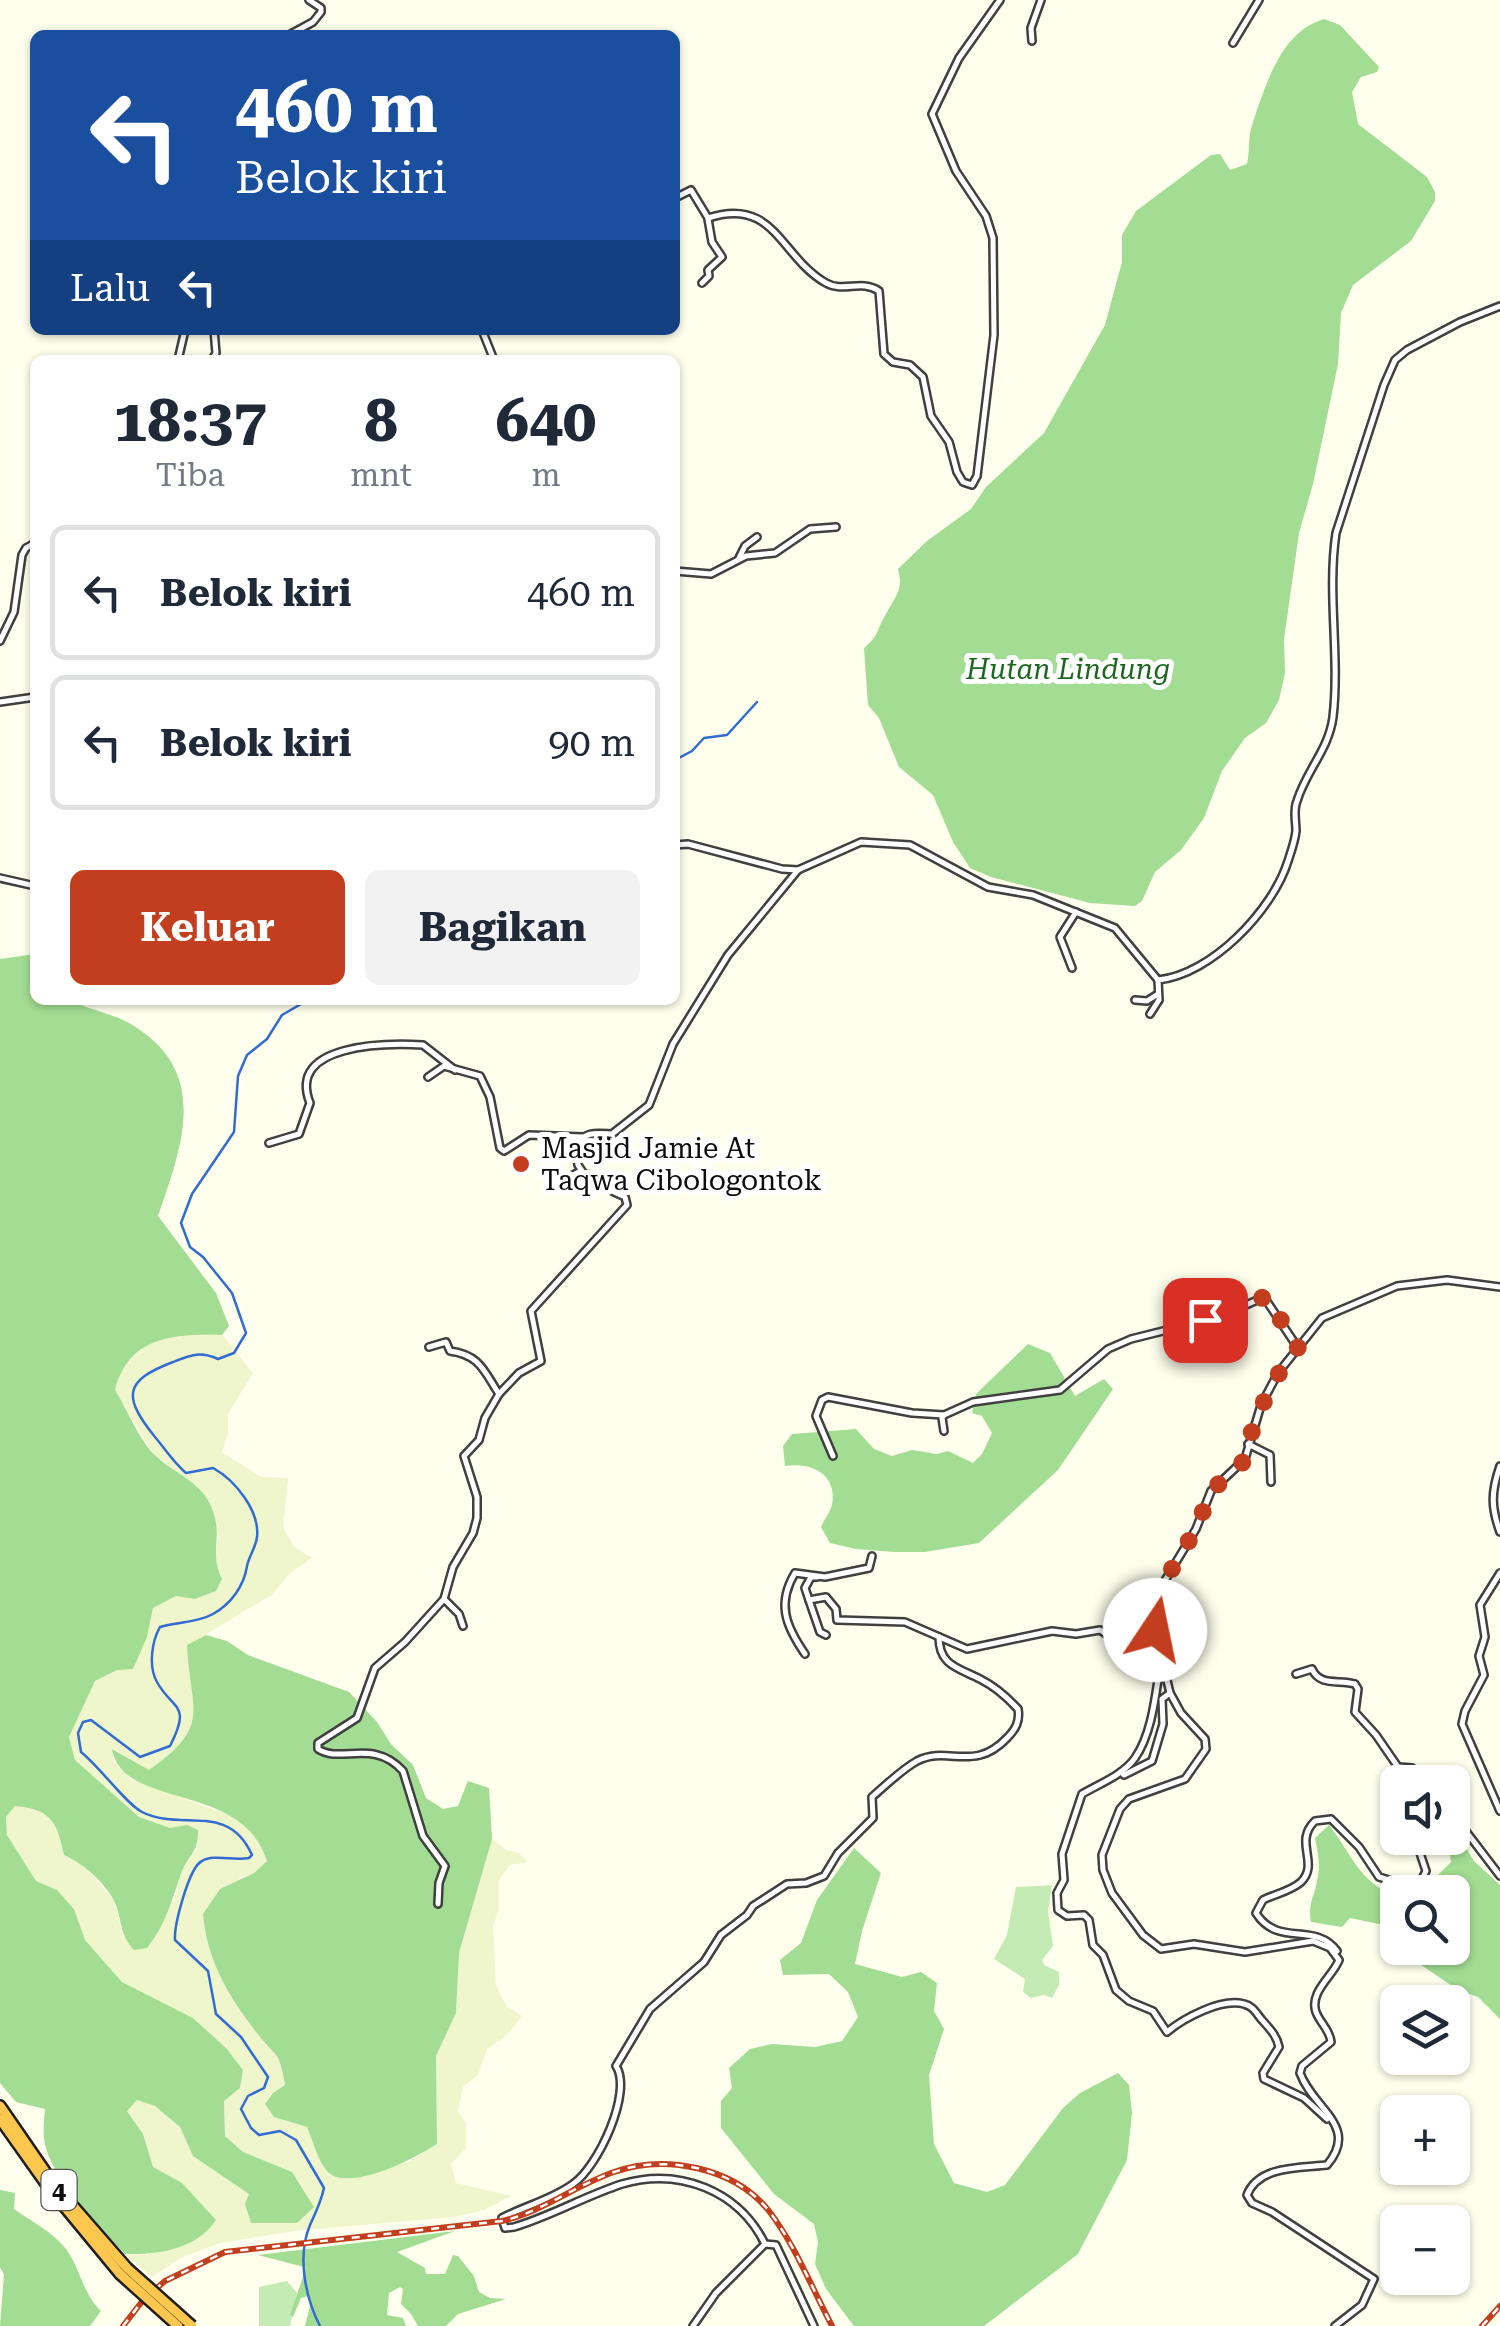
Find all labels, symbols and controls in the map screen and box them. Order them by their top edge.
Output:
text: 460 m [235,67,438,149]
icon: left [70,70,200,200]
text: Belok kiri [235,151,447,204]
icon: left [170,260,225,315]
text: Lalu [70,266,150,310]
text: 18:37 [114,385,267,456]
text: 8 [364,385,398,456]
text: 640 [496,385,596,456]
text: Tiba [156,456,225,494]
text: mnt [350,456,412,494]
text: m [531,456,561,494]
icon: left [75,565,130,620]
text: Belok kiri [160,571,351,615]
text: 460 m [527,571,635,615]
park label: Hutan Lindung [965,653,1170,686]
icon: left [75,715,130,770]
text: Belok kiri [160,721,351,765]
text: 90 m [548,721,635,765]
button: Keluar [70,870,345,985]
button: Bagikan [365,870,640,985]
place label: Masjid Jamie At Taqwa Cibologontok [541,1132,822,1197]
marker: Masjid Jamie At Taqwa Cibologontok [510,1153,532,1175]
pin [1163,1278,1248,1363]
icon: arrive [1178,1293,1233,1348]
position arrow [1103,1578,1207,1682]
map controls [1380,1765,1470,2295]
button: sound [1380,1765,1470,1855]
button: search [1380,1875,1470,1965]
button: layers [1380,1985,1470,2075]
button: + [1380,2095,1470,2185]
road number: 4 [42,2170,76,2210]
button: − [1380,2205,1470,2295]

